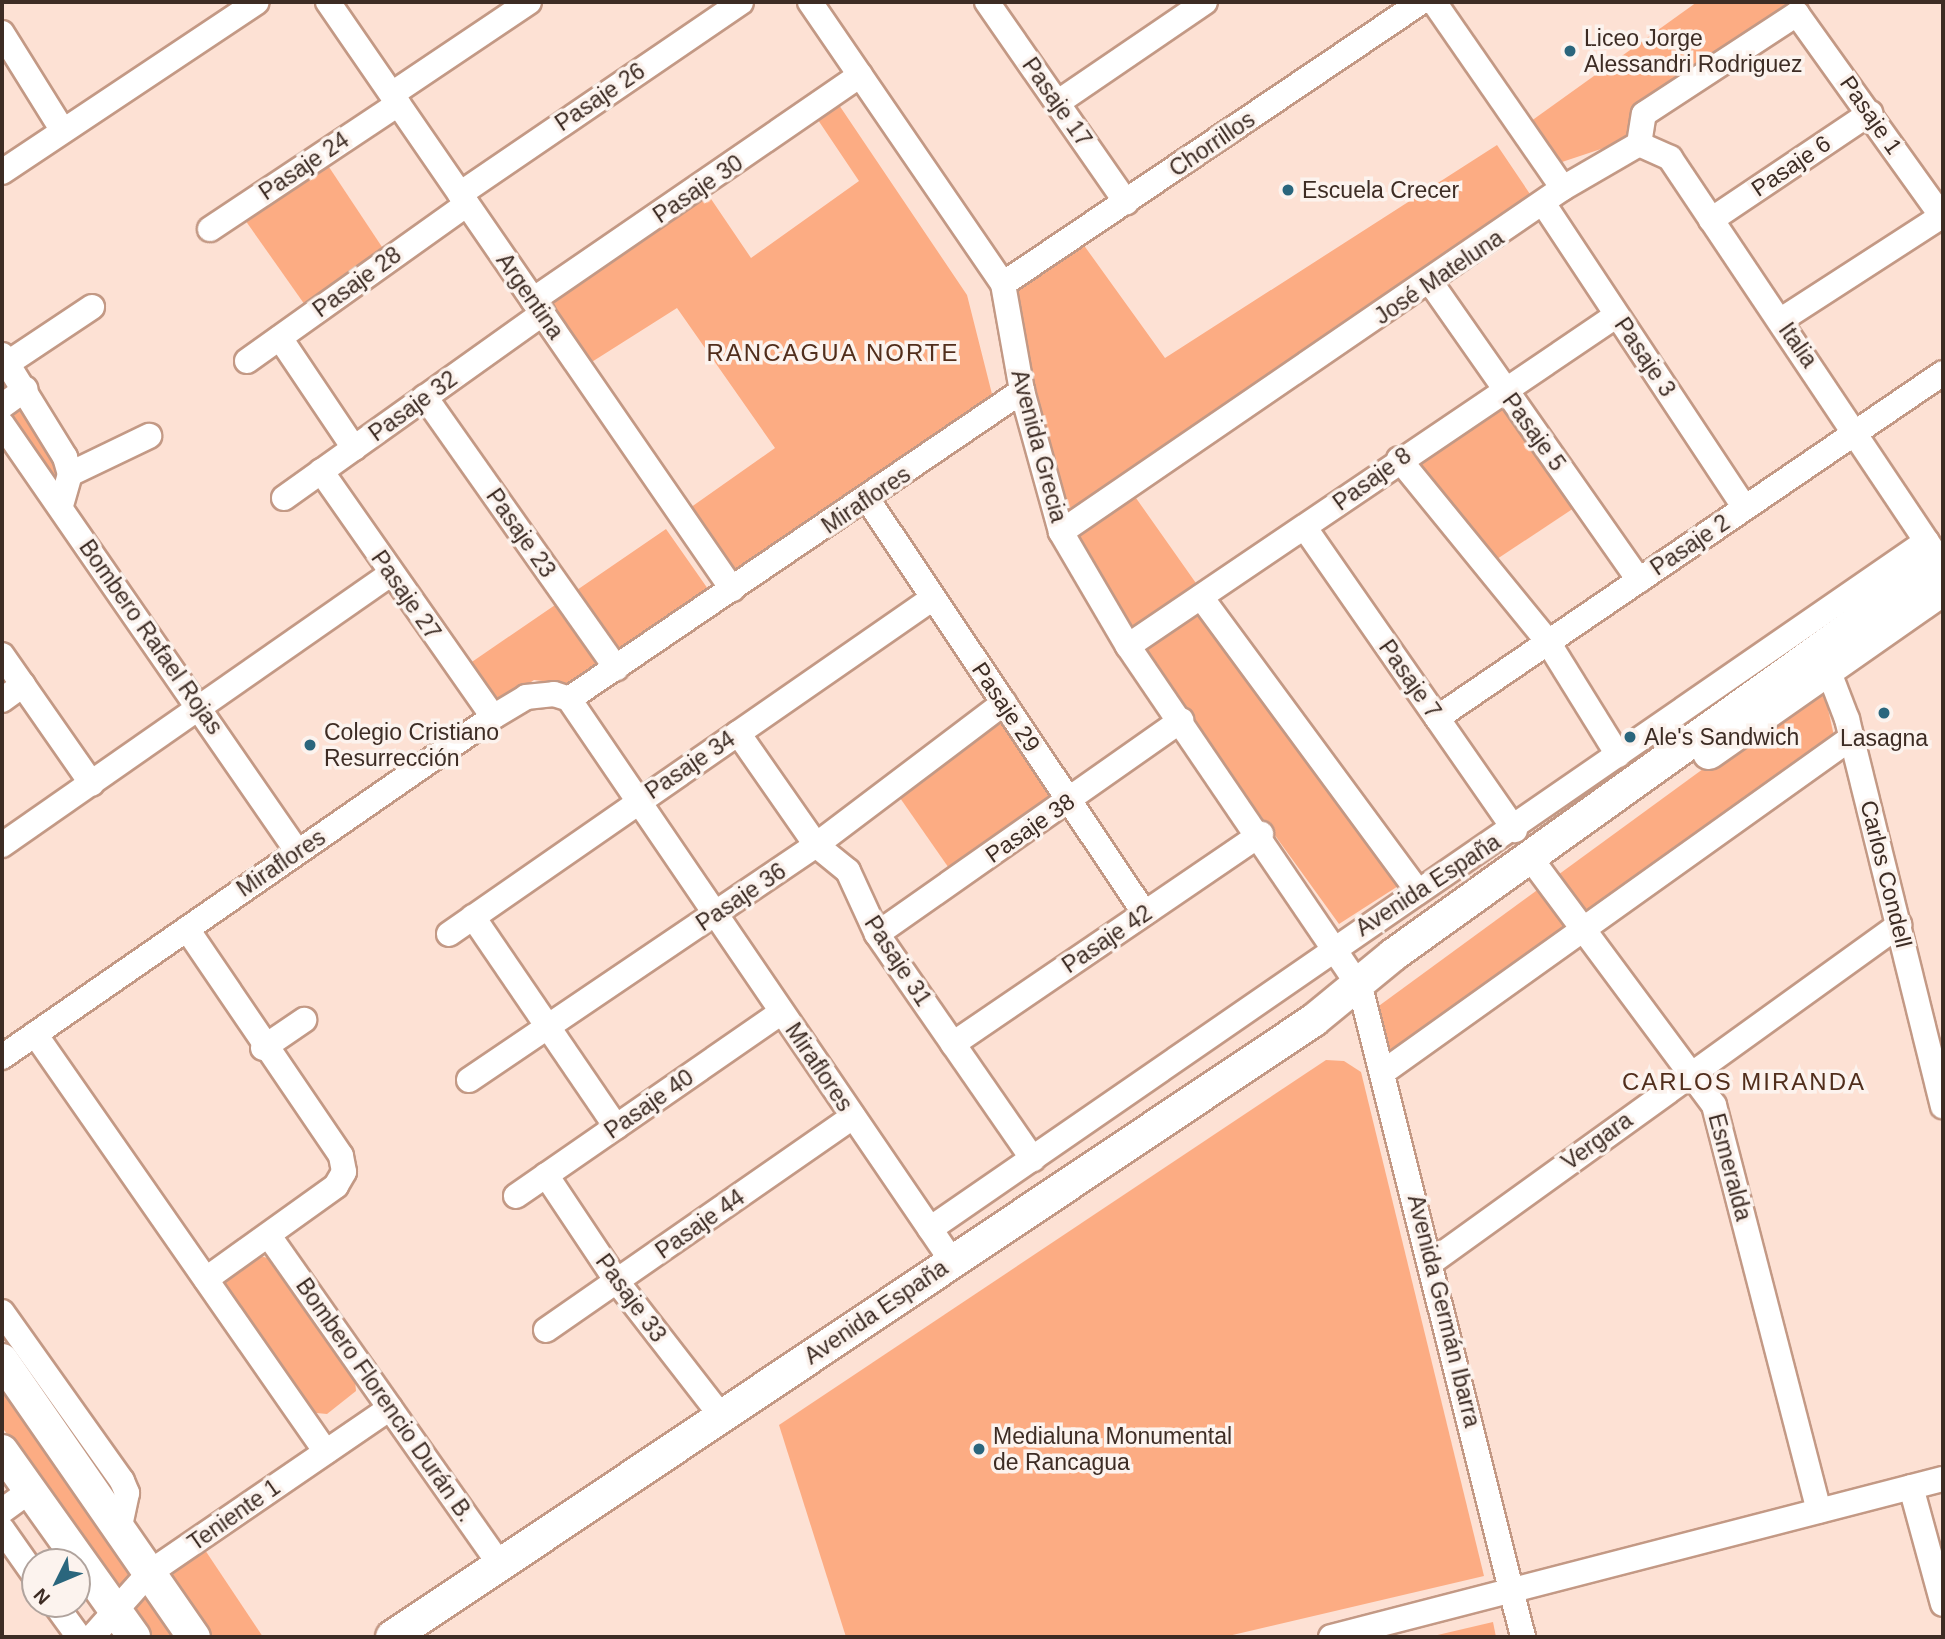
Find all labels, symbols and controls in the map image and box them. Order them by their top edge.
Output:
place label: Liceo Jorge Alessandri Rodriguez [1584,24,1803,78]
marker: Liceo Jorge Alessandri Rodriguez [1562,43,1578,59]
street label: Pasaje 17 [1016,52,1098,152]
street label: Pasaje 26 [550,57,650,137]
street label: Pasaje 1 [1834,70,1908,160]
street label: Chorrillos [1164,105,1260,183]
street label: Pasaje 24 [254,126,354,206]
street label: Pasaje 6 [1746,130,1836,202]
street label: Pasaje 30 [648,149,748,229]
place label: Escuela Crecer [1302,176,1459,204]
marker: Escuela Crecer [1280,182,1296,198]
street label: José Mateluna [1369,224,1509,330]
street label: Pasaje 28 [308,241,406,323]
street label: Argentina [490,248,570,344]
street label: Pasaje 3 [1609,312,1681,402]
street label: Italia [1773,317,1823,373]
district label: RANCAGUA NORTE [708,339,958,367]
street label: Pasaje 32 [364,365,462,447]
street label: Avenida Grecia [1005,367,1073,525]
street label: Pasaje 5 [1497,388,1571,476]
street label: Pasaje 8 [1328,442,1416,516]
street label: Miraflores [816,460,916,540]
street label: Pasaje 23 [480,483,562,583]
street label: Pasaje 2 [1645,509,1735,581]
street label: Bombero Rafael Rojas [73,534,229,740]
street label: Pasaje 27 [365,545,447,645]
street label: Pasaje 7 [1373,634,1447,724]
street label: Pasaje 29 [966,657,1046,757]
marker: Lasagna [1876,705,1892,721]
place label: Colegio Cristiano Resurrección [324,718,499,772]
place label: Ale's Sandwich [1644,723,1799,751]
place label: Lasagna [1840,724,1928,752]
street label: Pasaje 34 [640,725,740,805]
marker: Ale's Sandwich [1622,729,1638,745]
marker: Colegio Cristiano Resurrección [302,737,318,753]
street label: Pasaje 38 [980,787,1080,869]
street label: Carlos Condell [1854,797,1918,951]
street label: Miraflores [231,823,331,903]
street label: Avenida España [1350,828,1506,942]
street label: Pasaje 36 [691,857,791,937]
street label: Pasaje 42 [1057,899,1157,979]
street label: Pasaje 31 [859,911,937,1011]
street label: Miraflores [779,1017,859,1117]
street label: Pasaje 40 [599,1063,699,1145]
district label: CARLOS MIRANDA [1624,1068,1864,1096]
street label: Vergara [1556,1106,1638,1176]
street label: Esmeralda [1702,1110,1758,1224]
street label: Pasaje 44 [650,1183,750,1265]
street label: Avenida Germán Ibarra [1402,1192,1486,1430]
street label: Pasaje 33 [590,1249,672,1347]
street label: Avenida España [799,1254,953,1370]
street label: Bombero Florencio Durán B. [290,1273,480,1527]
place label: Medialuna Monumental de Rancagua [993,1422,1232,1476]
marker: Medialuna Monumental de Rancagua [971,1441,987,1457]
street label: Teniente 1 [183,1473,285,1557]
north arrow [21,1548,91,1618]
text: N [29,1584,54,1608]

